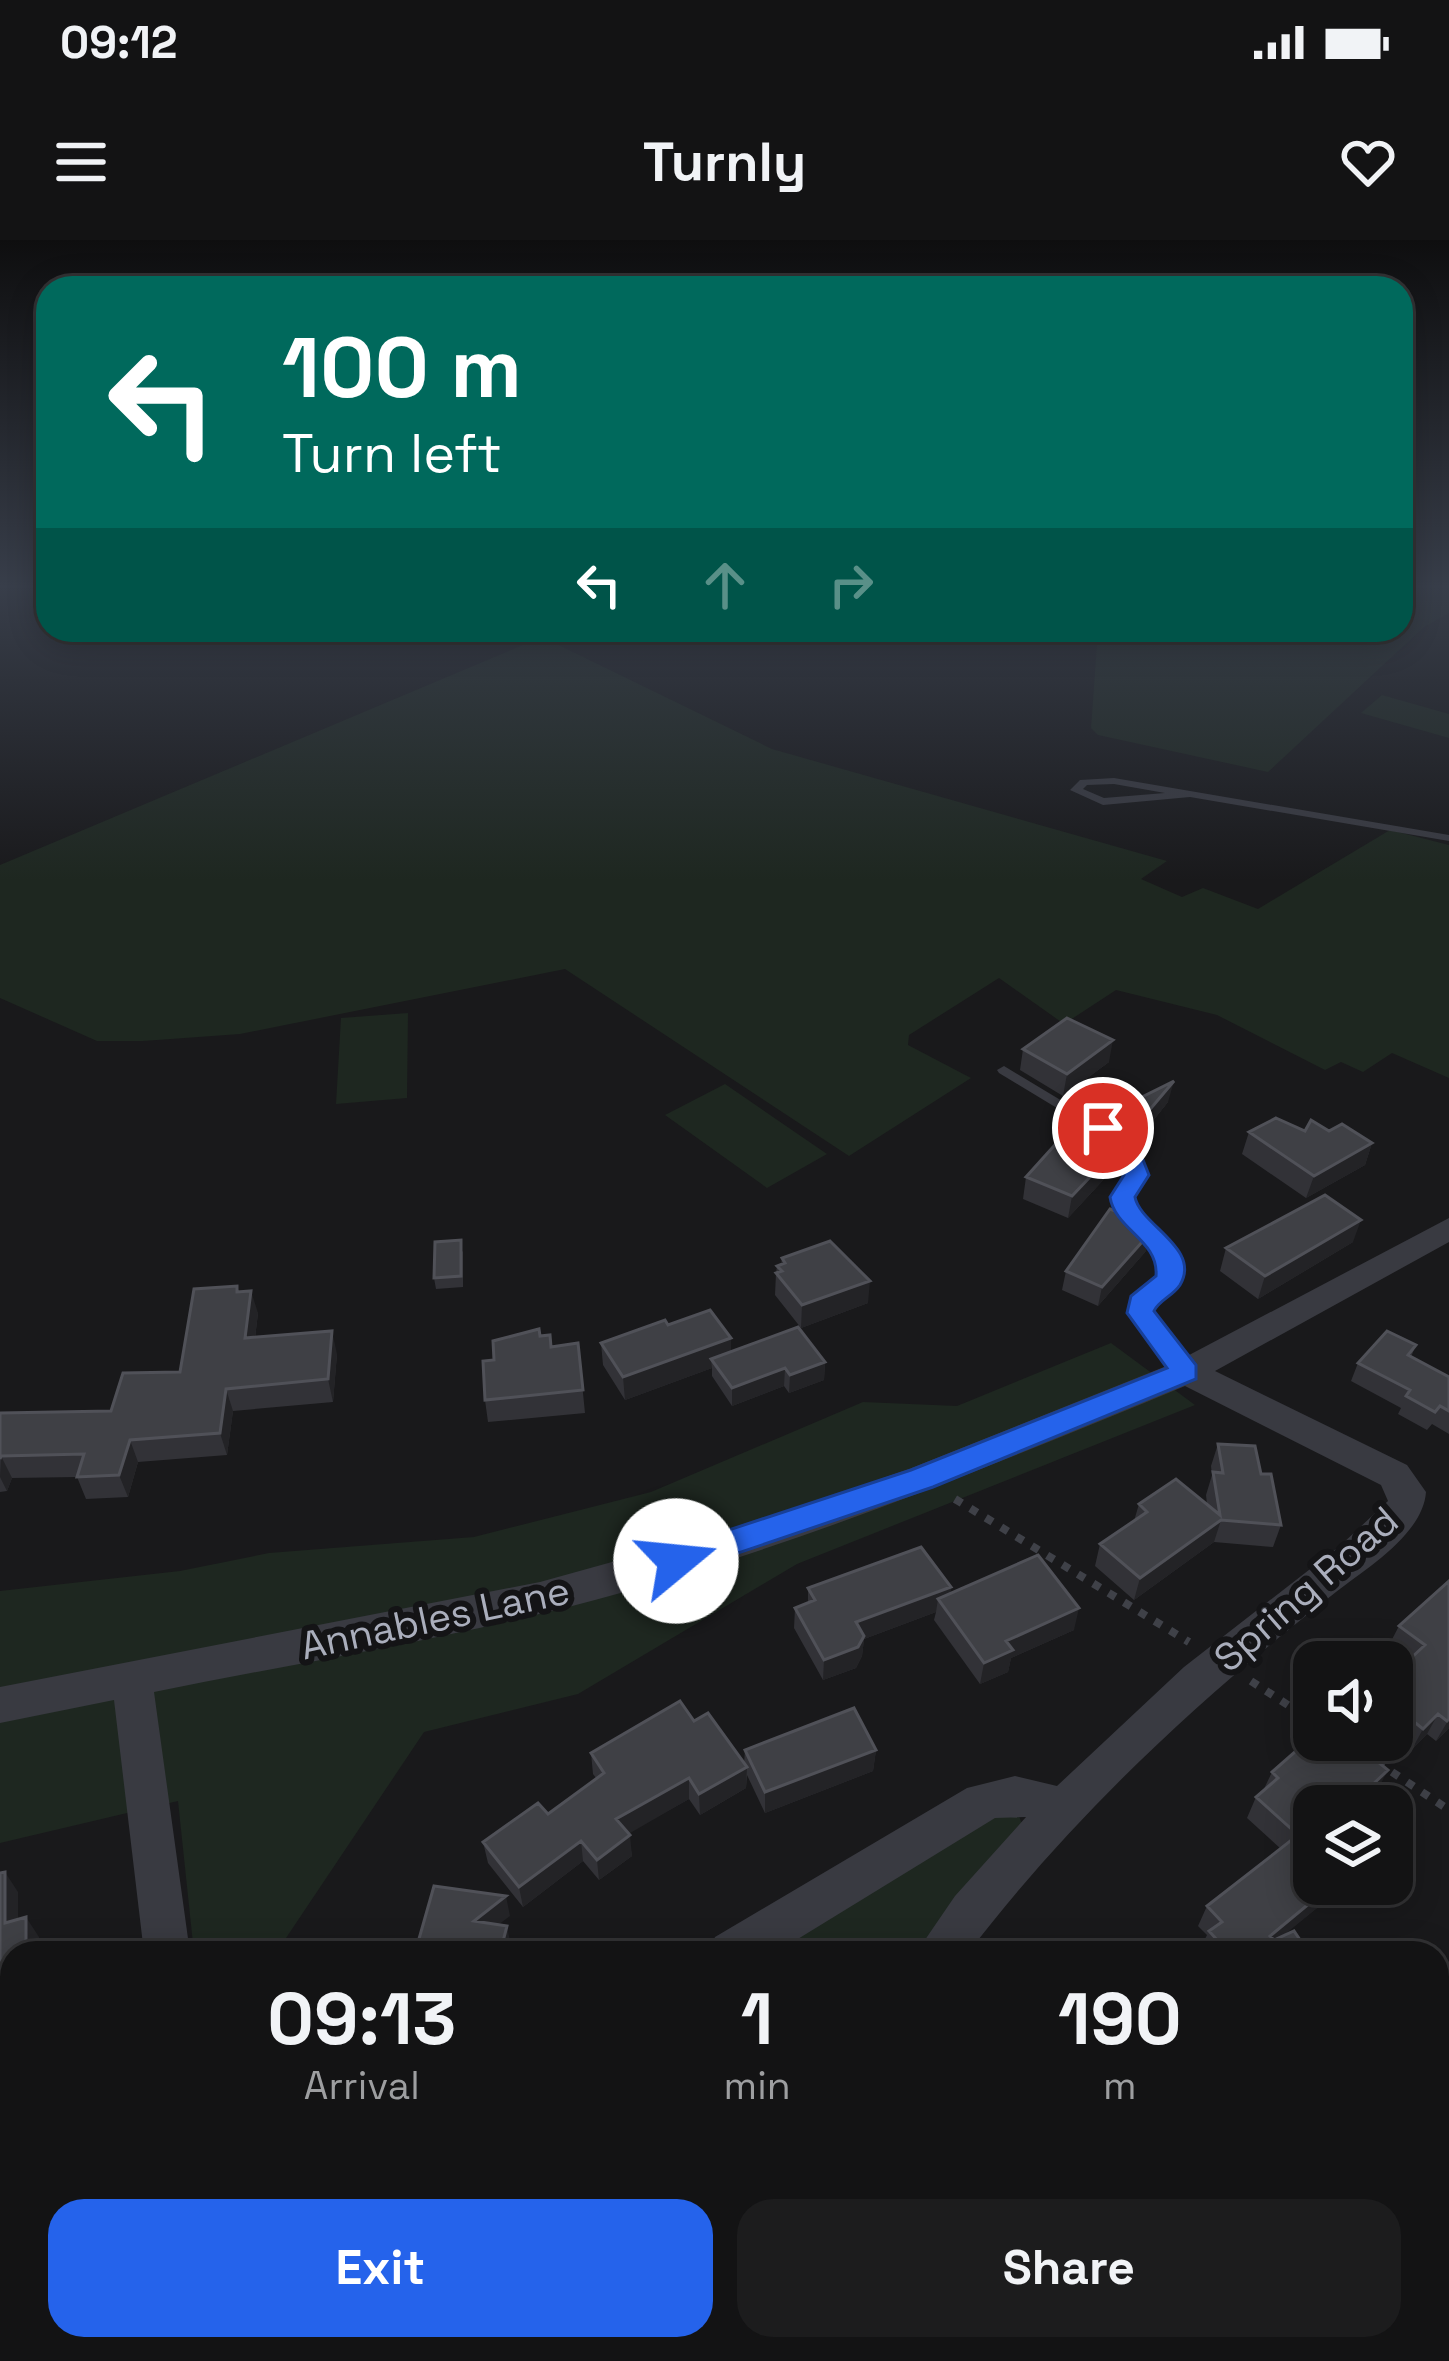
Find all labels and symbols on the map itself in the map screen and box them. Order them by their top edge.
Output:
pin [1052,1077,1154,1179]
street label: Spring Road [1204,1496,1408,1682]
position arrow [613,1498,739,1624]
street label: Annables Lane [296,1566,574,1670]

